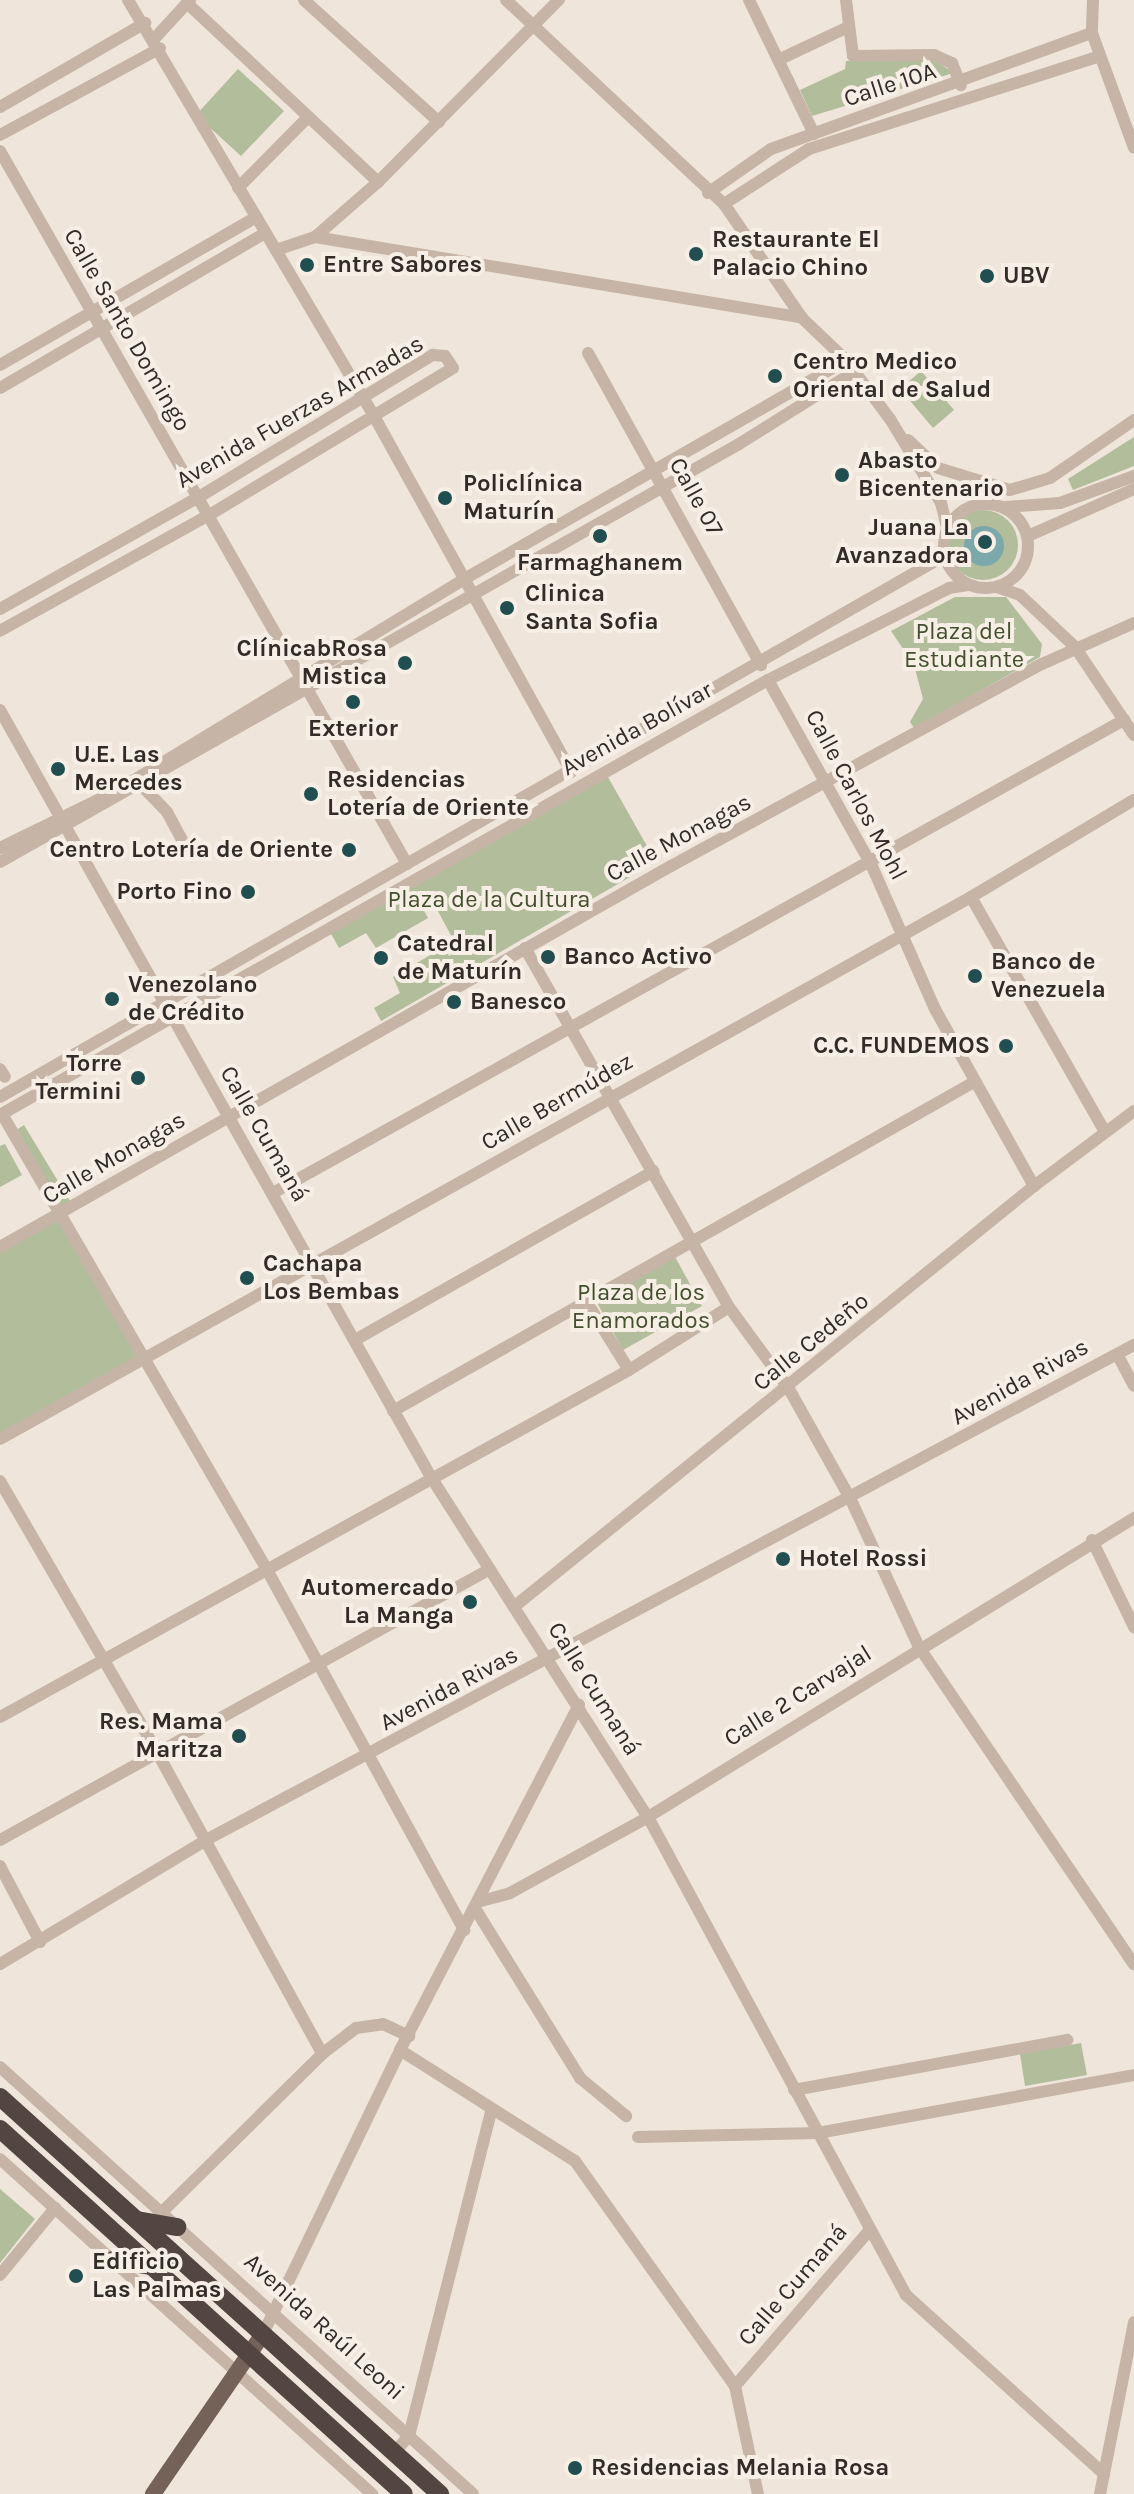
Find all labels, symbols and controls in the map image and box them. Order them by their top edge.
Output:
street label: Calle 10A [840,57,940,113]
street label: Calle Santo Domingo [57,224,197,436]
place label: Restaurante El Palacio Chino [712,226,879,282]
marker: Restaurante El Palacio Chino [687,245,705,263]
place label: Entre Sabores [323,251,482,279]
marker: Entre Sabores [298,256,316,274]
place label: UBV [1003,262,1050,290]
marker: UBV [978,267,996,285]
street label: Avenida Fuerzas Armadas [171,329,429,495]
place label: Centro Medico Oriental de Salud [793,348,991,404]
marker: Centro Medico Oriental de Salud [764,365,786,387]
place label: Abasto Bicentenario [858,447,1004,503]
street label: Calle 07 [663,453,729,541]
marker: Abasto Bicentenario [833,466,851,484]
place label: Policlínica Maturín [463,470,583,526]
marker: Policlínica Maturín [434,487,456,509]
place label: Juana La Avanzadora [835,514,969,570]
marker: Farmaghanem [591,527,609,545]
marker: Juana La Avanzadora [976,533,994,551]
place label: Farmaghanem [517,549,683,577]
place label: Clinica Santa Sofia [525,580,658,636]
marker: Clinica Santa Sofia [496,597,518,619]
park label: Plaza del Estudiante [904,618,1024,674]
place label: ClínicabRosa Mistica [237,635,387,691]
marker: ClínicabRosa Mistica [394,652,416,674]
street label: Avenida Bolívar [556,676,718,782]
marker: Exterior [344,693,362,711]
street label: Calle Carlos Mohl [799,705,913,885]
place label: Exterior [308,715,398,743]
place label: U.E. Las Mercedes [74,741,183,797]
marker: U.E. Las Mercedes [49,760,67,778]
place label: Residencias Lotería de Oriente [327,766,529,822]
marker: Residencias Lotería de Oriente [302,785,320,803]
street label: Calle Monagas [602,788,756,888]
place label: Centro Lotería de Oriente [49,836,333,864]
marker: Centro Lotería de Oriente [340,841,358,859]
place label: Porto Fino [116,878,232,906]
marker: Porto Fino [239,883,257,901]
park label: Plaza de la Cultura [388,886,590,914]
place label: Catedral de Maturín [397,930,522,986]
place label: Banco Activo [564,943,712,971]
marker: Banco Activo [539,948,557,966]
place label: Banco de Venezuela [991,948,1106,1004]
marker: Catedral de Maturín [372,949,390,967]
marker: Banco de Venezuela [966,967,984,985]
place label: Venezolano de Crédito [128,971,257,1027]
place label: Banesco [470,988,566,1016]
marker: Venezolano de Crédito [103,990,121,1008]
marker: Banesco [445,993,463,1011]
place label: C.C. FUNDEMOS [813,1032,990,1060]
marker: C.C. FUNDEMOS [997,1037,1015,1055]
street label: Calle Bermúdez [476,1047,638,1157]
place label: Torre Termini [36,1050,122,1106]
street label: Calle Cumaná [214,1061,314,1207]
marker: Torre Termini [129,1069,147,1087]
street label: Calle Monagas [38,1106,190,1210]
place label: Cachapa Los Bembas [263,1250,400,1306]
marker: Cachapa Los Bembas [238,1269,256,1287]
park label: Plaza de los Enamorados [572,1279,710,1335]
street label: Calle Cedeño [747,1287,875,1397]
street label: Avenida Rivas [946,1333,1094,1431]
place label: Hotel Rossi [799,1545,927,1573]
marker: Hotel Rossi [774,1550,792,1568]
place label: Automercado La Manga [301,1574,454,1630]
marker: Automercado La Manga [461,1593,479,1611]
street label: Calle Cumaná [542,1617,646,1761]
street label: Calle 2 Carvajal [719,1639,877,1753]
street label: Avenida Rivas [375,1641,523,1737]
place label: Res. Mama Maritza [99,1708,223,1764]
marker: Res. Mama Maritza [230,1727,248,1745]
street label: Calle Cumaná [732,2218,854,2352]
place label: Edificio Las Palmas [92,2248,221,2304]
street label: Avenida Raúl Leoni [238,2248,410,2406]
marker: Edificio Las Palmas [67,2267,85,2285]
place label: Residencias Melania Rosa [591,2454,889,2482]
marker: Residencias Melania Rosa [566,2459,584,2477]

